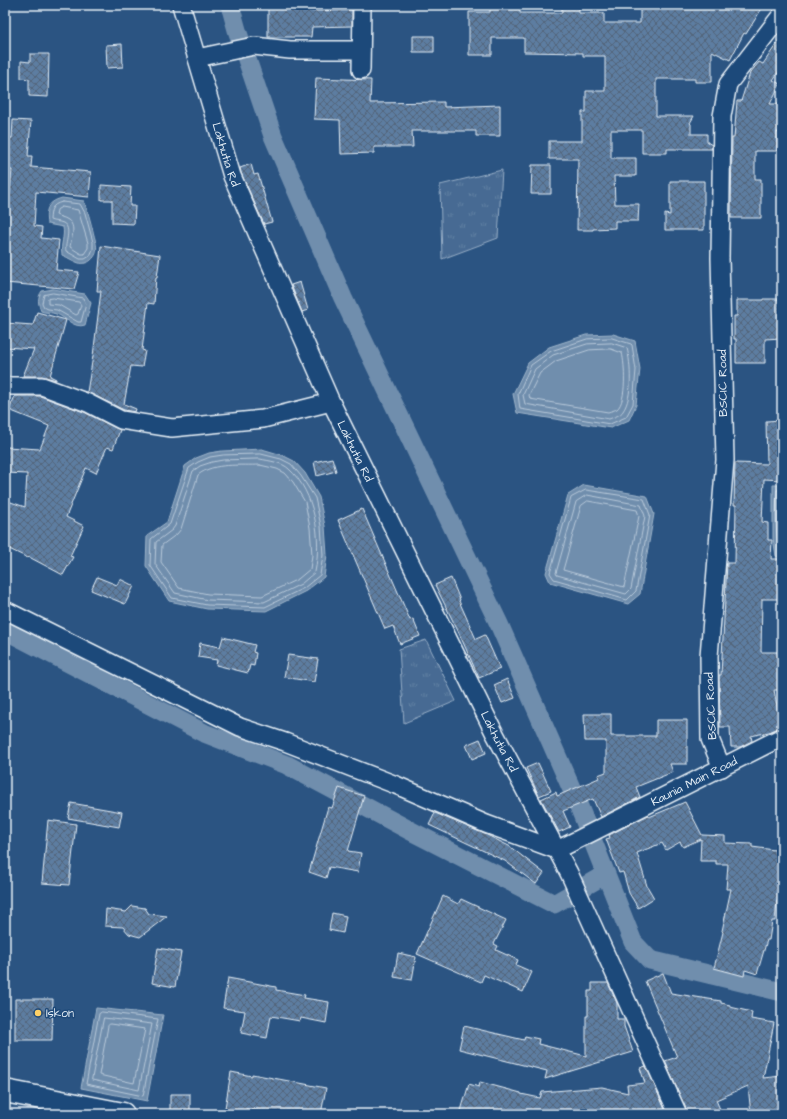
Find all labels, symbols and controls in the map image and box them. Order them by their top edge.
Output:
street label: Lakhutia Rd [208,120,244,189]
street label: BSCIC Road [714,349,732,417]
street label: Lakhutia Rd [333,418,378,485]
street label: BSCIC Road [701,672,721,740]
street label: Lakhutia Rd [476,708,522,775]
street label: Kaunia Main Road [648,752,740,810]
place label: Iskon [46,1005,74,1022]
marker: Iskon [33,1008,43,1018]

